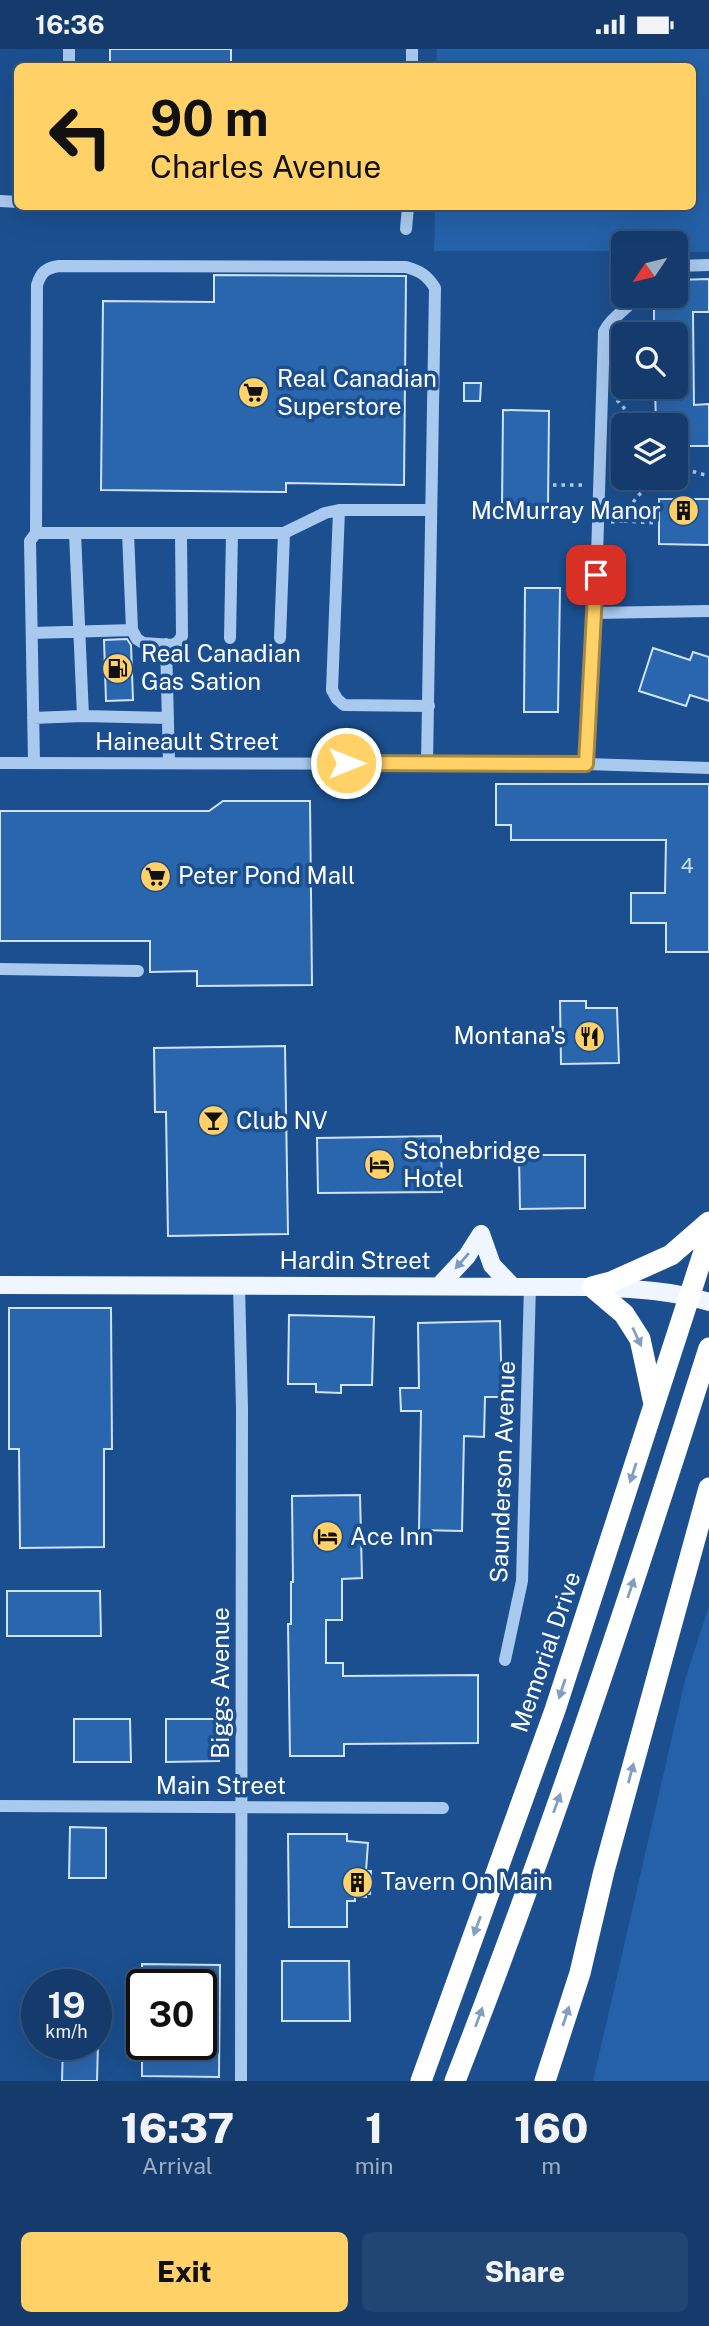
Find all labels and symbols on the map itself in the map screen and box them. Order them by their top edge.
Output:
north arrow [611,231,688,308]
place label: Real Canadian Superstore [277,364,437,420]
supermarket icon: Real Canadian Superstore [237,376,271,410]
building icon: McMurray Manor [667,494,701,528]
place label: McMurray Manor [471,496,661,524]
pin [566,545,626,605]
place label: Real Canadian Gas Sation [141,639,301,695]
fuel station icon: Real Canadian Gas Sation [101,651,135,685]
position arrow [309,726,383,800]
street label: Haineault Street [95,727,279,755]
house number: 4 [680,853,694,878]
supermarket icon: Peter Pond Mall [138,859,172,893]
place label: Peter Pond Mall [178,861,355,889]
restaurant icon: Montana's [572,1019,606,1053]
place label: Montana's [453,1021,566,1049]
bar icon: Club NV [196,1104,230,1138]
place label: Club NV [236,1106,328,1134]
place label: Stonebridge Hotel [403,1136,541,1192]
hotel icon: Stonebridge Hotel [363,1148,397,1182]
street label: Hardin Street [279,1246,431,1274]
one-way arrow [454,1252,470,1270]
one-way arrow [631,1327,643,1347]
street label: Saunderson Avenue [484,1360,520,1584]
one-way arrow [627,1463,638,1484]
hotel icon: Ace Inn [310,1520,344,1554]
place label: Ace Inn [350,1522,433,1550]
street label: Memorial Drive [504,1568,586,1736]
one-way arrow [626,1578,637,1599]
street label: Biggs Avenue [206,1607,234,1759]
one-way arrow [556,1679,567,1700]
one-way arrow [626,1761,637,1783]
street label: Main Street [156,1771,286,1799]
one-way arrow [552,1793,563,1814]
building icon: Tavern On Main [341,1865,375,1899]
place label: Tavern On Main [381,1867,553,1895]
one-way arrow [471,1916,482,1937]
speed limit sign: 30 [126,1969,217,2060]
one-way arrow [561,2005,572,2026]
one-way arrow [474,2007,485,2028]

